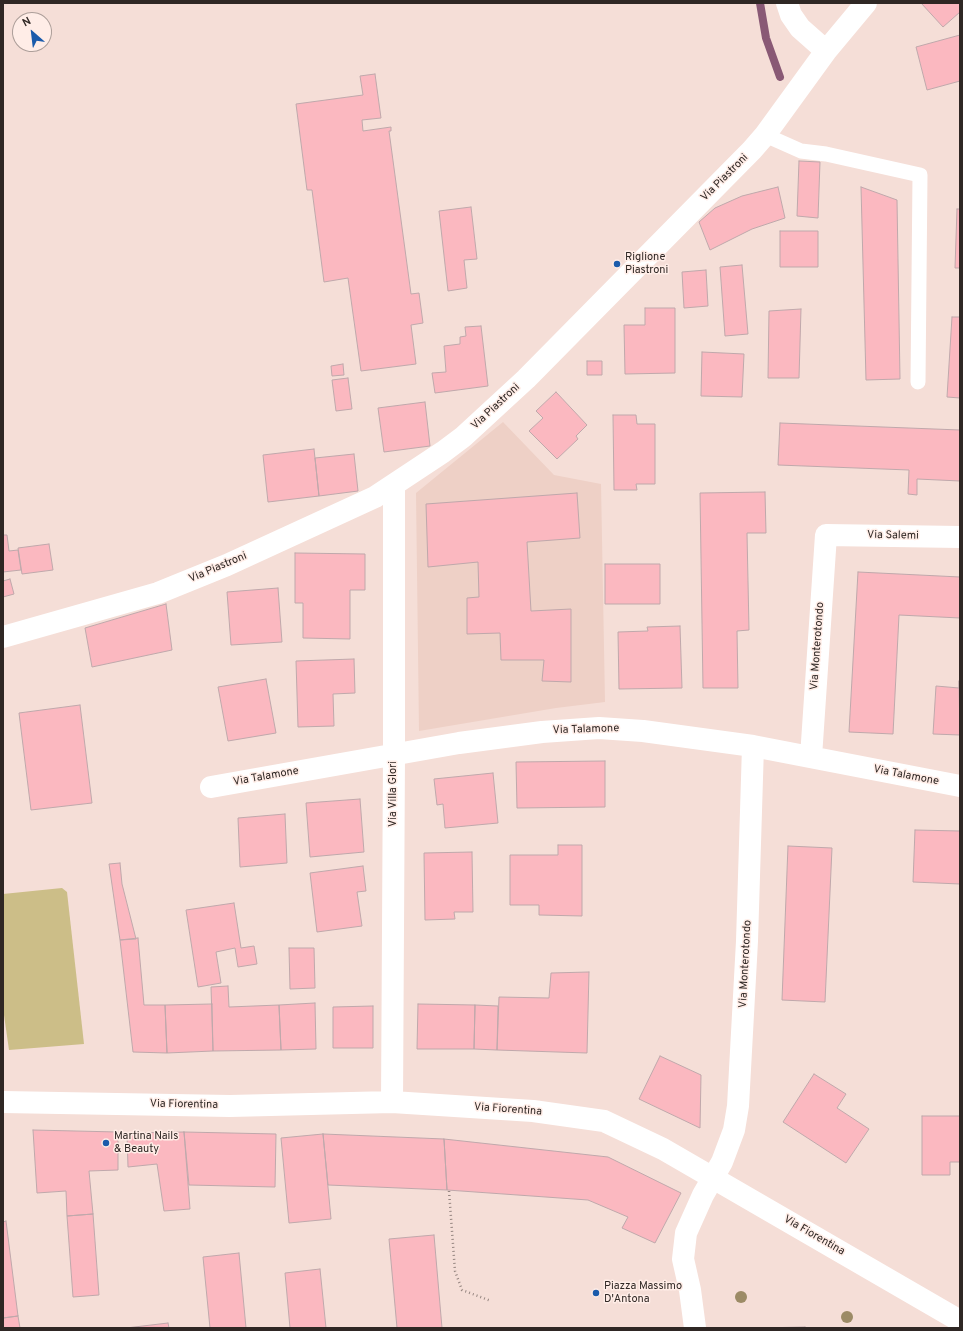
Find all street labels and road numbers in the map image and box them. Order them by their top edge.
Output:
street label: Via Piastroni [699,152,751,204]
street label: Via Piastroni [469,381,523,433]
street label: Via Salemi [867,529,919,543]
street label: Via Piastroni [187,550,249,586]
street label: Via Monterotondo [808,602,828,690]
street label: Via Talamone [553,722,619,738]
street label: Via Villa Glori [387,761,401,827]
street label: Via Talamone [872,763,940,789]
street label: Via Talamone [232,765,300,789]
street label: Via Monterotondo [737,920,755,1008]
street label: Via Fiorentina [150,1098,218,1112]
street label: Via Fiorentina [474,1101,542,1119]
street label: Via Fiorentina [781,1213,847,1259]

